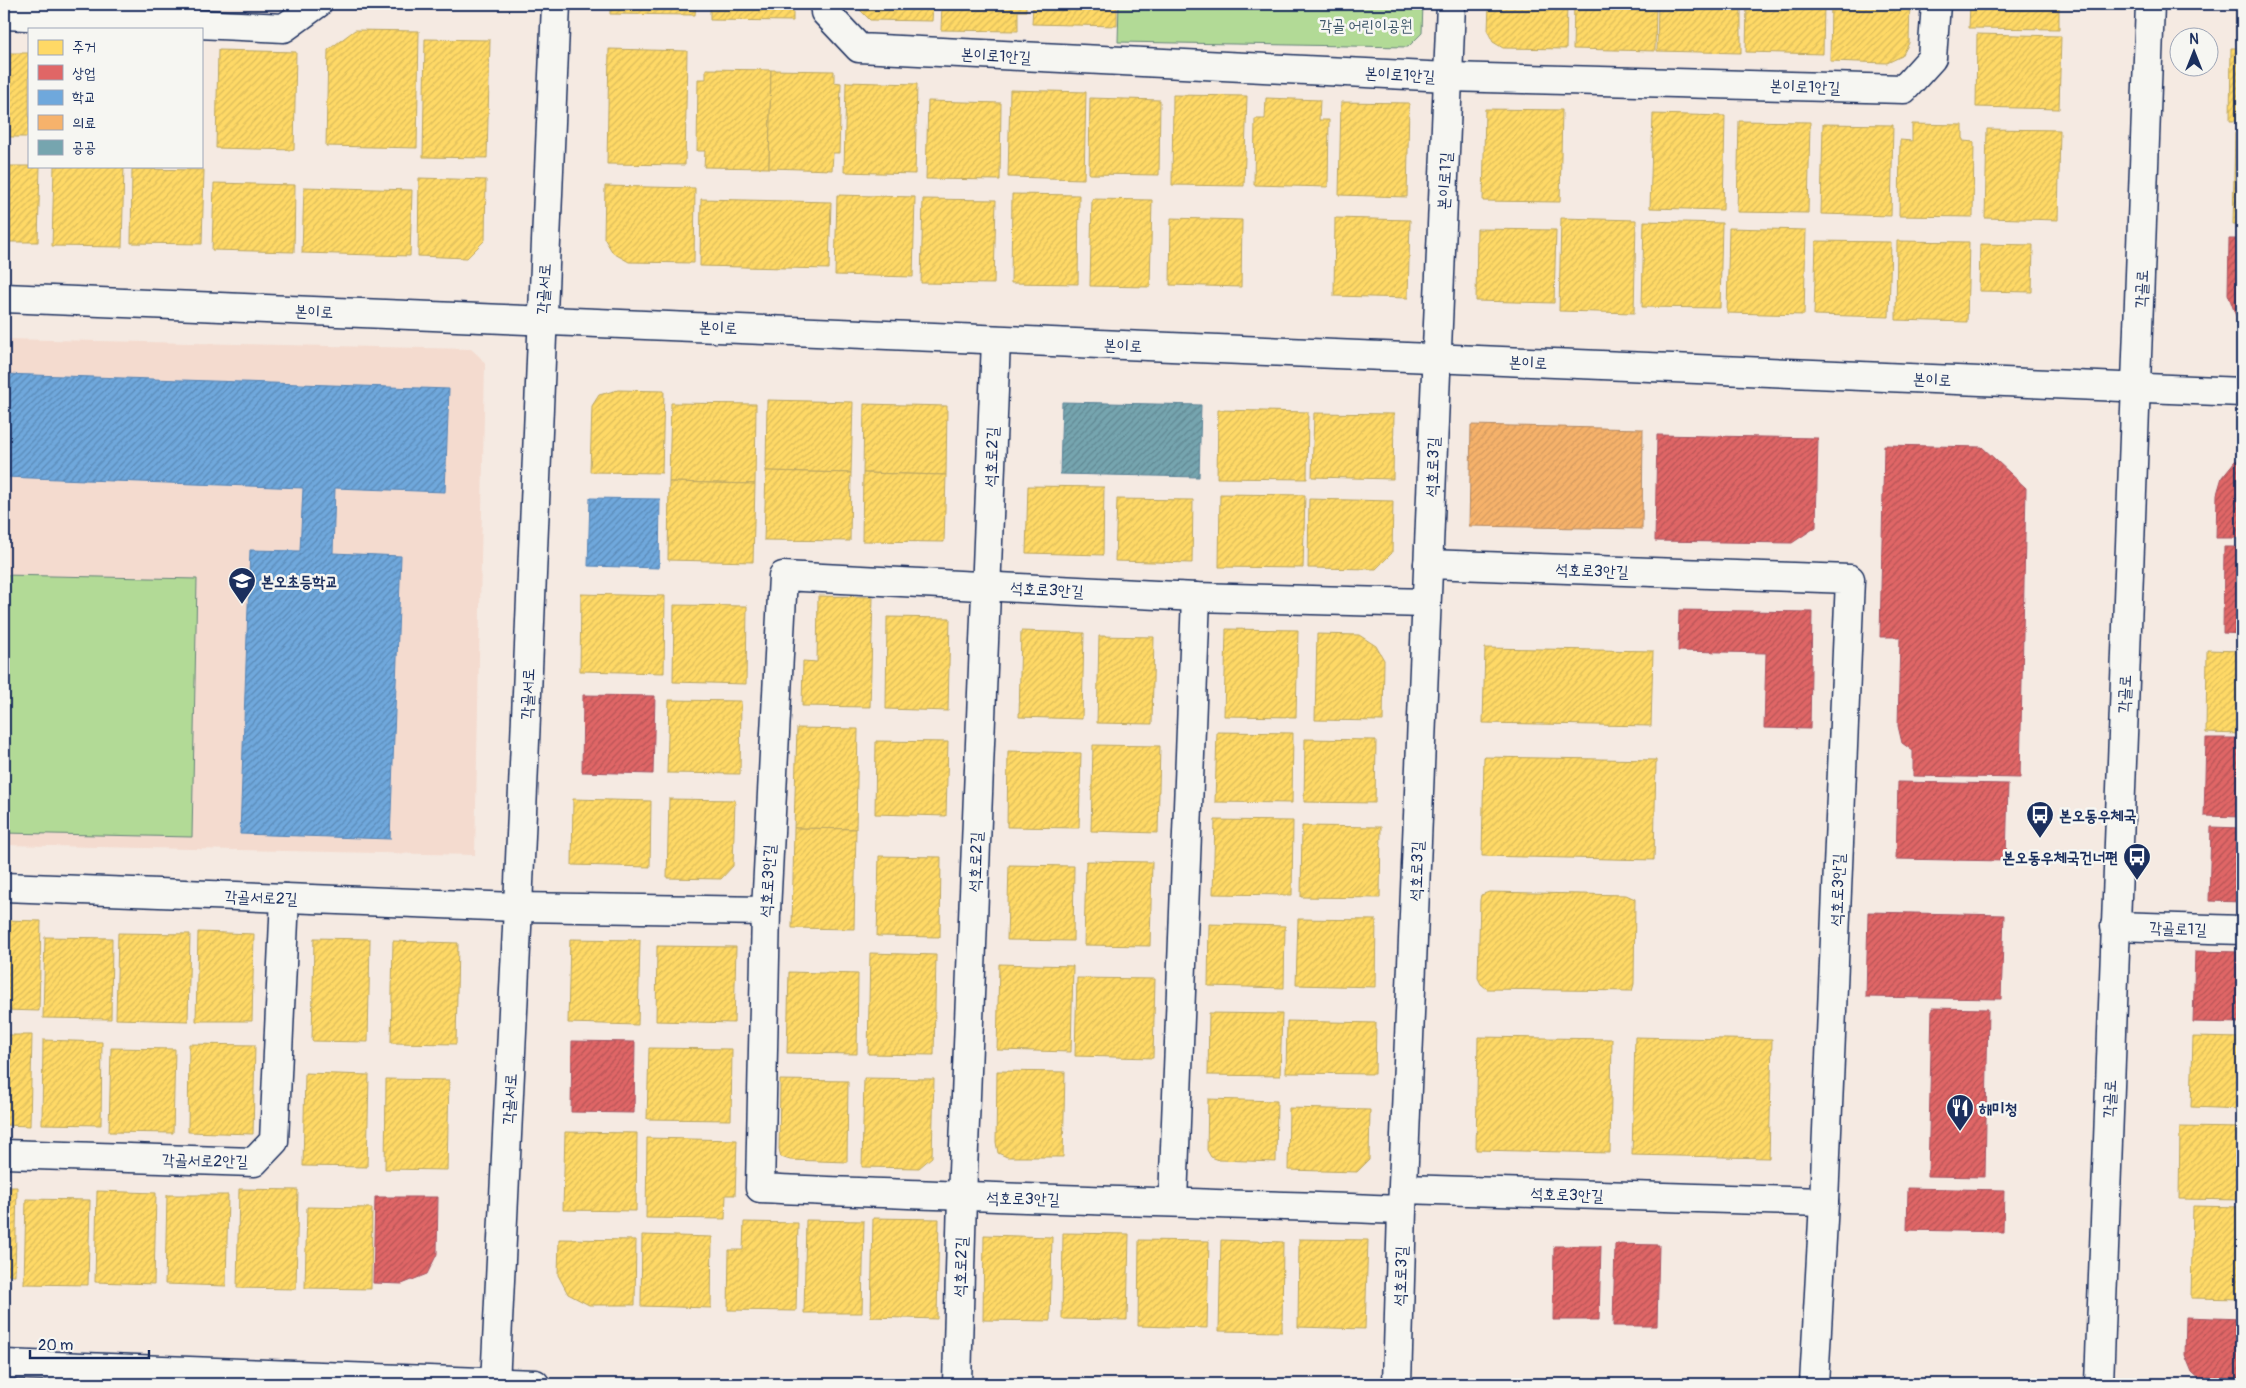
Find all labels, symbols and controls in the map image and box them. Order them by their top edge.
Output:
park label: 각골 어린이공원 [1319,16,1413,36]
legend [28,28,202,168]
north arrow [2168,28,2218,78]
text: N [2189,31,2199,48]
text: 주거 [72,38,96,57]
street label: 본이로1안길 [960,44,1032,68]
street label: 본이로1안길 [1364,63,1436,87]
text: 상업 [72,64,96,83]
street label: 본이로1안길 [1769,76,1841,98]
text: 학교 [72,88,96,107]
text: 의료 [72,114,96,133]
text: 공공 [72,138,96,157]
street label: 본이로1길 [1434,152,1457,210]
street label: 각골서로 [533,263,555,315]
street label: 각골로 [2131,269,2153,309]
street label: 본이로 [294,301,334,323]
street label: 본이로 [698,317,738,339]
street label: 본이로 [1103,335,1143,357]
street label: 본이로 [1508,352,1548,374]
street label: 본이로 [1912,369,1952,391]
street label: 석호로2길 [981,426,1003,488]
street label: 석호로3길 [1422,436,1444,498]
street label: 석호로3안길 [1555,560,1629,582]
school or university icon: 본오초등학교 [227,566,257,605]
place label: 본오초등학교 [261,572,338,592]
street label: 석호로3안길 [1010,578,1084,602]
street label: 각골서로 [517,668,539,720]
street label: 각골로 [2114,674,2136,714]
bus stop icon: 본오동우체국 [2025,800,2055,839]
place label: 본오동우체국 [2059,806,2136,826]
street label: 석호로2길 [965,831,987,893]
street label: 석호로3길 [1406,840,1428,902]
bus stop icon: 본오동우체국건너편 [2122,842,2152,881]
street label: 석호로3안길 [756,844,780,918]
place label: 본오동우체국건너편 [2002,848,2118,868]
street label: 석호로3안길 [1827,853,1849,927]
street label: 각골서로2길 [224,887,298,909]
street label: 각골로1길 [2149,918,2207,940]
street label: 각골서로 [499,1073,521,1125]
street label: 각골로 [2099,1079,2121,1119]
restaurant icon: 해미청 [1945,1093,1975,1132]
place label: 해미청 [1978,1099,2018,1119]
street label: 각골서로2안길 [162,1150,248,1172]
street label: 석호로3안길 [1530,1184,1604,1206]
street label: 석호로3안길 [986,1188,1060,1210]
street label: 석호로2길 [950,1236,972,1298]
street label: 석호로3길 [1390,1245,1412,1307]
scale bar [30,1328,149,1360]
text: 20 m [38,1336,73,1355]

